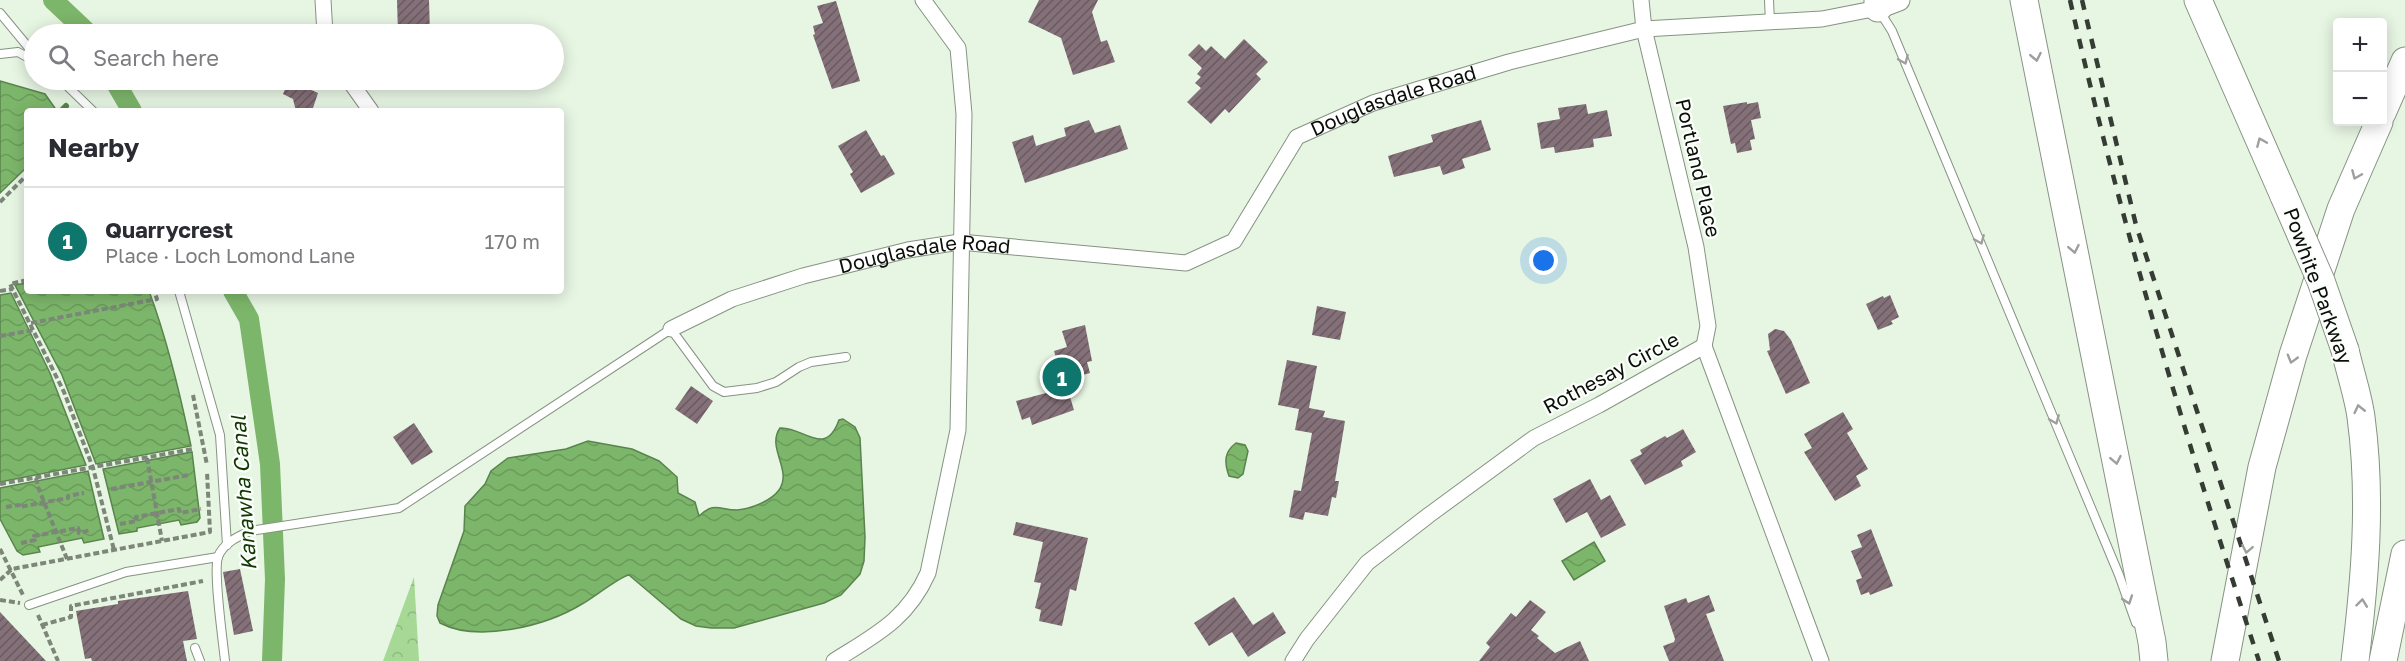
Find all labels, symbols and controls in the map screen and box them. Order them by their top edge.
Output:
map controls [2333,18,2387,126]
button: + [2333,18,2387,72]
search box [24,24,564,90]
icon: search [45,41,78,74]
text: Search here [93,44,219,71]
one-way arrow [2029,52,2042,62]
one-way arrow [1897,54,1909,65]
street label: Douglasdale Road [1306,60,1479,140]
button: − [2333,72,2387,126]
street label: Portland Place [1671,96,1727,240]
text: Nearby [48,132,139,163]
one-way arrow [2256,137,2268,148]
one-way arrow [2351,169,2363,180]
street label: Powhite Parkway [2280,204,2358,367]
text: Quarrycrest [105,216,233,243]
text: 1 [62,229,73,253]
text: 170 m [485,229,540,253]
street label: Douglasdale Road [836,229,1012,278]
one-way arrow [1973,233,1985,244]
text: Place · Loch Lomond Lane [105,243,355,267]
one-way arrow [2067,243,2080,253]
your location [1529,246,1558,275]
street label: Rothesay Circle [1539,326,1683,418]
one-way arrow [2287,353,2299,364]
pin: 1 [1042,354,1082,400]
one-way arrow [2354,404,2367,414]
water label: Kanawha Canal [225,413,261,571]
one-way arrow [2048,413,2060,424]
one-way arrow [2109,455,2122,465]
one-way arrow [2241,544,2254,554]
one-way arrow [2120,595,2133,605]
one-way arrow [2355,598,2368,607]

